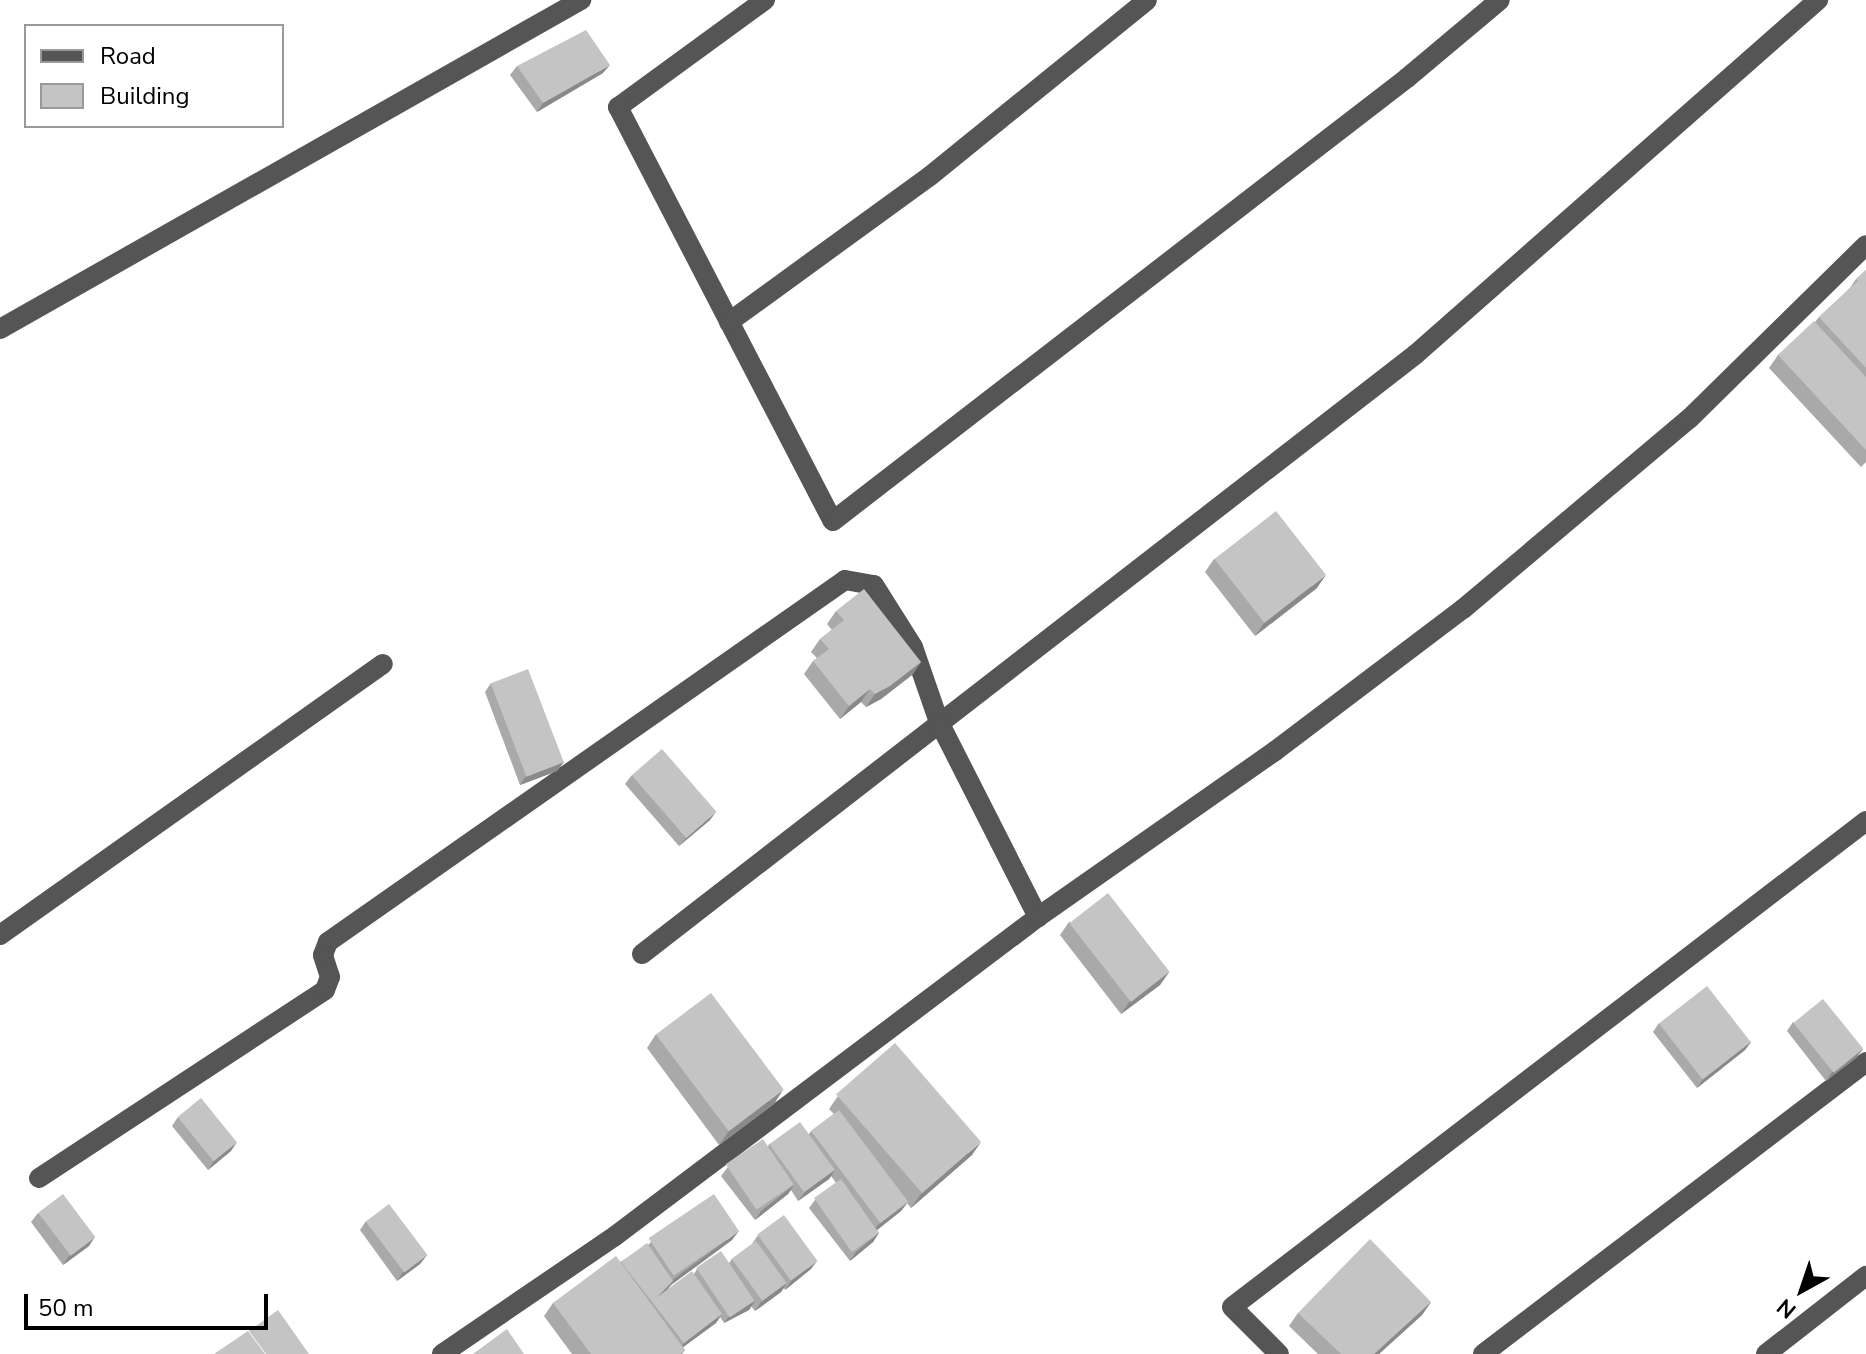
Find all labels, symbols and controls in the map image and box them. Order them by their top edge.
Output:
legend [24,24,284,128]
text: Road [100,40,156,72]
text: Building [100,80,190,112]
north arrow [1762,1250,1842,1330]
scale bar [28,1278,272,1328]
text: 50 m [38,1292,94,1324]
text: N [1771,1292,1803,1325]

